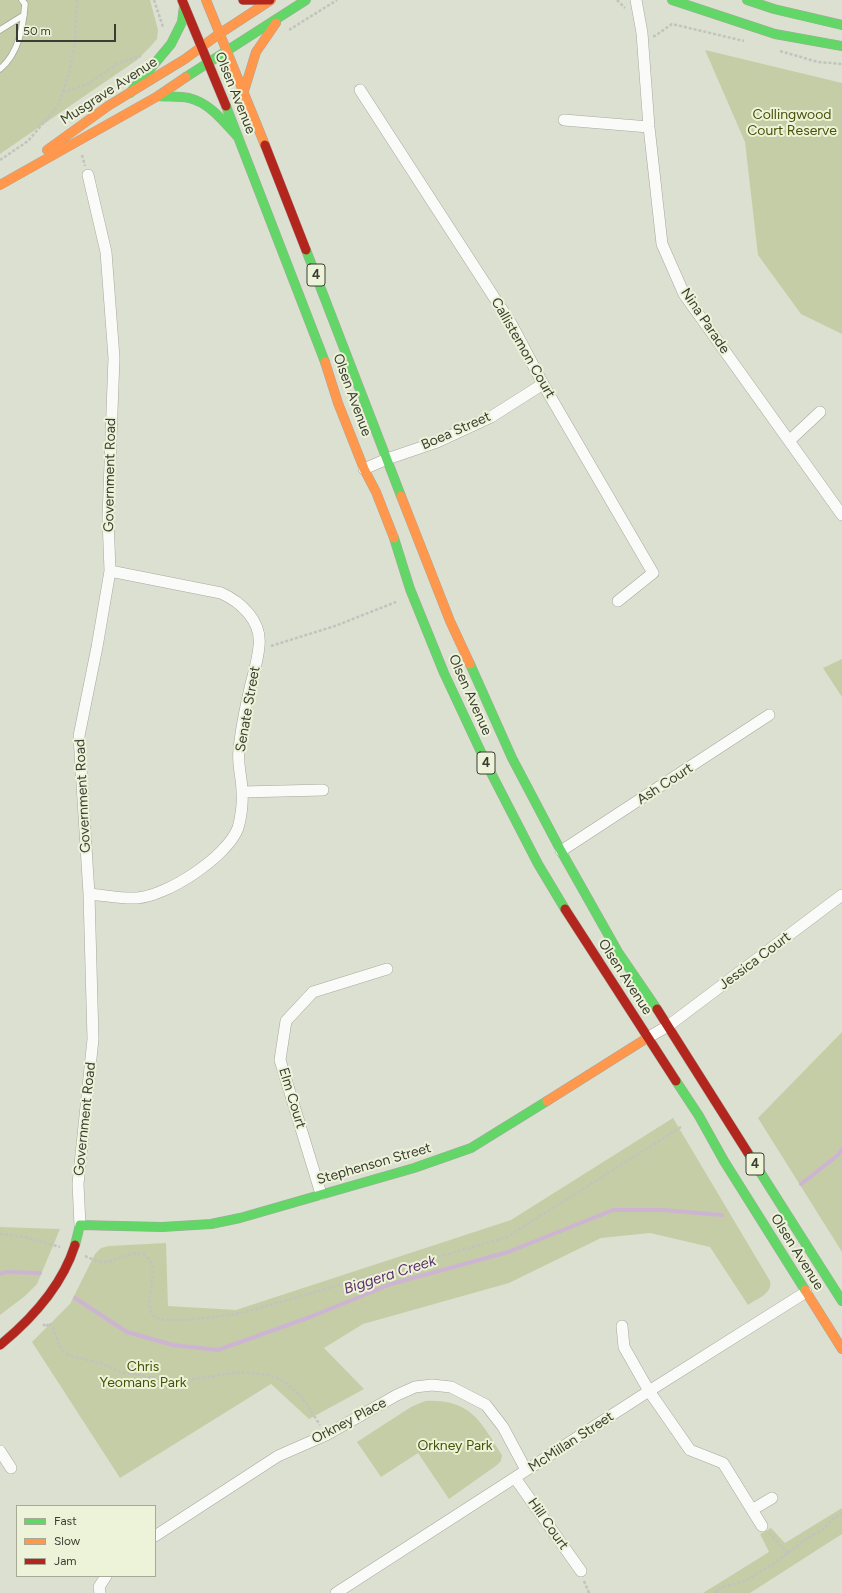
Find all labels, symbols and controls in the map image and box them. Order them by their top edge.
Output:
scale bar [18,16,118,42]
text: 50 m [23,24,51,38]
street label: Olsen Avenue [211,50,259,136]
street label: Musgrave Avenue [58,54,160,128]
park label: Collingwood Court Reserve [747,107,837,140]
road number: 4 [307,264,325,286]
street label: Nina Parade [677,285,733,357]
street label: Callistemon Court [487,295,559,401]
street label: Olsen Avenue [329,351,375,439]
street label: Boea Street [419,408,493,454]
street label: Government Road [101,418,119,532]
street label: Olsen Avenue [445,652,495,738]
street label: Senate Street [232,665,264,753]
street label: Government Road [72,739,94,853]
road number: 4 [477,752,495,774]
street label: Ash Court [634,760,696,808]
street label: Jessica Court [716,929,794,993]
street label: Olsen Avenue [594,936,656,1018]
street label: Government Road [71,1061,99,1177]
street label: Elm Court [275,1066,309,1130]
street label: Stephenson Street [315,1140,433,1188]
road number: 4 [746,1153,764,1175]
street label: Olsen Avenue [767,1211,827,1293]
water label: Biggera Creek [342,1252,438,1298]
park label: Chris Yeomans Park [100,1359,186,1392]
street label: Orkney Place [309,1394,389,1448]
street label: McMillan Street [525,1408,617,1476]
park label: Orkney Park [417,1438,493,1454]
street label: Hill Court [524,1495,572,1553]
legend [16,1505,156,1577]
text: Fast [54,1514,77,1528]
text: Slow [54,1534,80,1548]
text: Jam [54,1554,77,1568]

